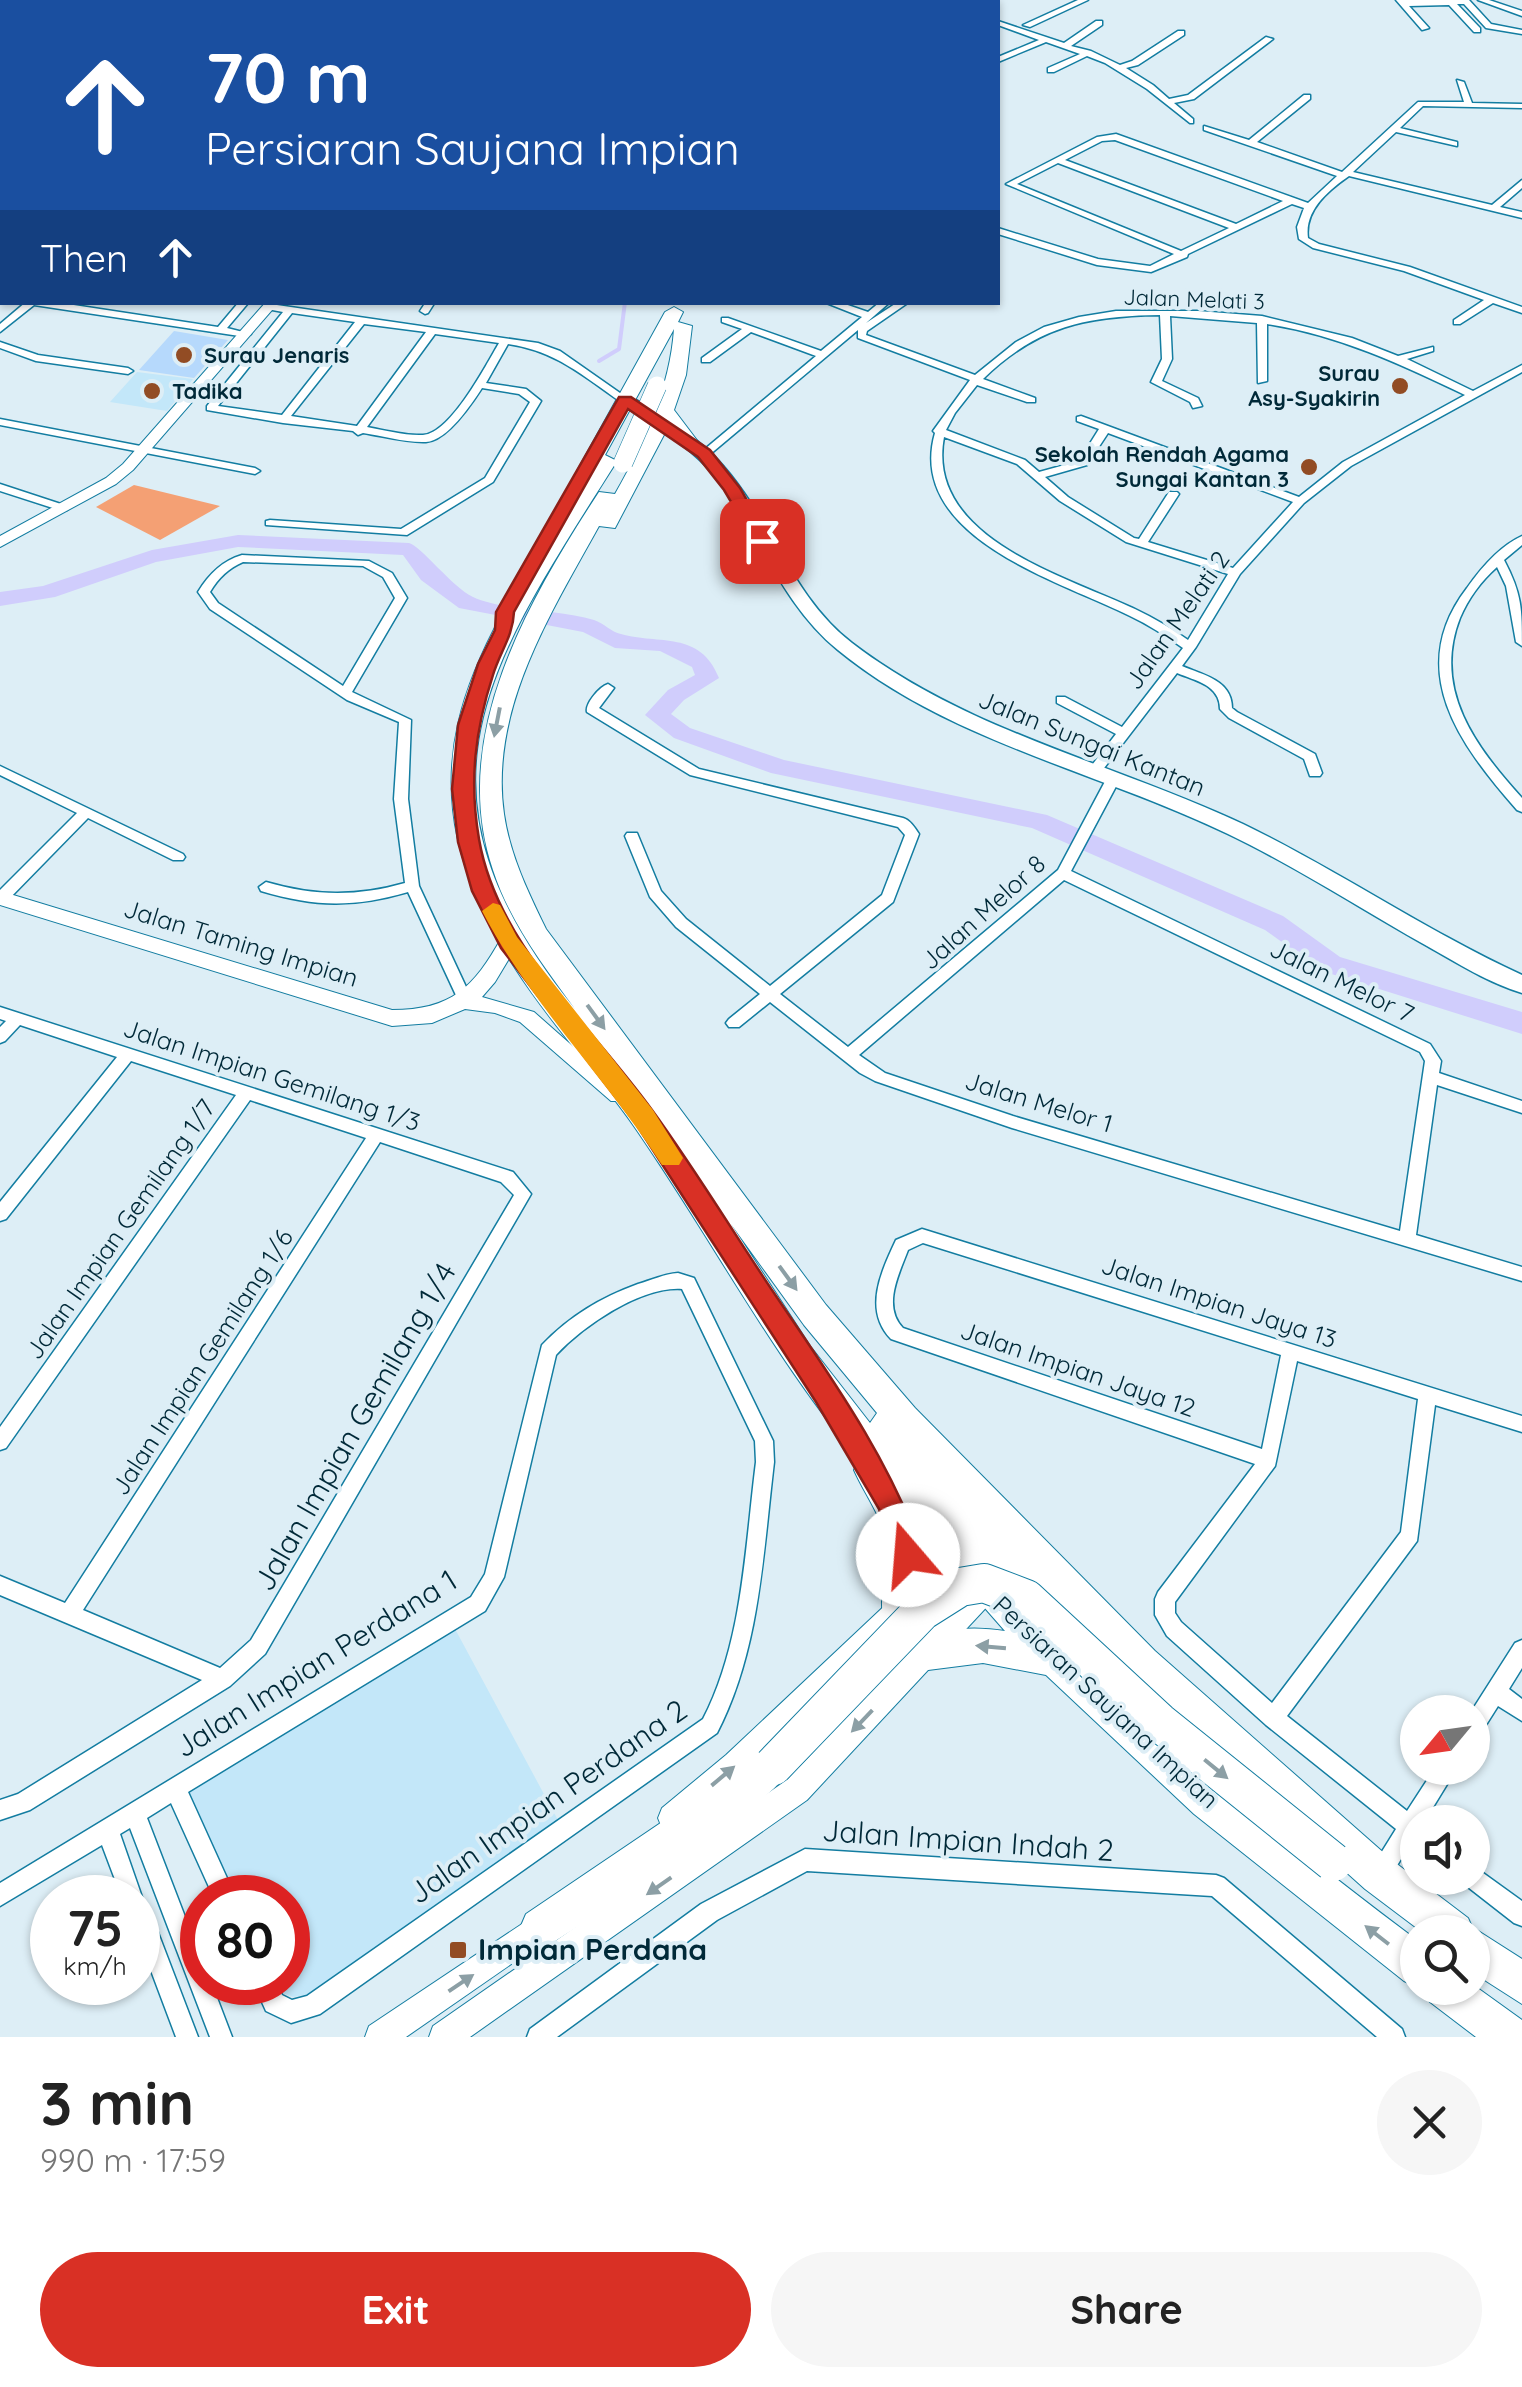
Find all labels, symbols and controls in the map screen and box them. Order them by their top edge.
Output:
text: 70 m [205,33,371,121]
icon: ahead [40,40,170,170]
text: Persiaran Saujana Impian [205,120,740,176]
icon: ahead [148,230,203,285]
text: Then [40,234,128,282]
street label: Jalan Melati 3 [1123,283,1265,315]
place label: Surau Jenaris [204,341,349,369]
marker: Surau Jenaris [173,344,195,366]
place label: Surau Asy-Syakirin [1248,359,1380,412]
marker: Surau Asy-Syakirin [1389,375,1411,397]
place label: Tadika [172,377,243,405]
marker: Tadika [141,380,163,402]
place label: Sekolah Rendah Agama Sungai Kantan 3 [1035,440,1289,493]
marker: Sekolah Rendah Agama Sungai Kantan 3 [1298,456,1320,478]
pin [720,499,805,584]
icon: arrive [735,514,790,569]
street label: Jalan Melati 2 [1117,545,1236,695]
street label: Jalan Sungai Kantan [974,683,1210,802]
one-way arrow [488,706,504,737]
street label: Jalan Melor 8 [914,848,1051,976]
street label: Jalan Taming Impian [120,892,362,993]
street label: Jalan Melor 7 [1265,932,1419,1029]
one-way arrow [585,1004,605,1030]
street label: Jalan Impian Gemilang 1/3 [120,1012,425,1137]
street label: Jalan Melor 1 [962,1064,1117,1139]
street label: Jalan Impian Gemilang 1/7 [18,1093,221,1365]
street label: Jalan Impian Gemilang 1/6 [104,1223,299,1500]
street label: Jalan Impian Jaya 13 [1098,1249,1341,1354]
street label: Jalan Impian Gemilang 1/4 [245,1256,464,1597]
one-way arrow [778,1265,798,1292]
street label: Jalan Impian Jaya 12 [957,1314,1200,1423]
position arrow [856,1503,960,1607]
street label: Jalan Impian Perdana 1 [167,1561,464,1766]
street label: Persiaran Saujana Impian [987,1589,1226,1814]
one-way arrow [974,1639,1006,1655]
street label: Jalan Impian Perdana 2 [401,1691,694,1912]
north arrow [1400,1695,1490,1785]
map controls [1400,1695,1490,2005]
one-way arrow [851,1709,875,1733]
one-way arrow [1204,1758,1229,1779]
one-way arrow [711,1766,736,1787]
button: sound [1400,1805,1490,1895]
street label: Jalan Impian Indah 2 [821,1811,1115,1869]
speed limit sign: 80 [180,1875,310,2005]
one-way arrow [646,1876,673,1895]
text: 75 [67,1896,123,1959]
button: search [1400,1915,1490,2005]
one-way arrow [1364,1925,1390,1946]
place label: Impian Perdana [478,1930,707,1968]
marker: Impian Perdana [447,1939,469,1961]
text: km/h [63,1950,127,1981]
one-way arrow [447,1974,474,1992]
text: 3 min [40,2065,194,2140]
button: close [1377,2070,1482,2175]
text: 990 m · 17:59 [40,2140,226,2180]
button: Exit [40,2252,751,2367]
button: Share [771,2252,1482,2367]

